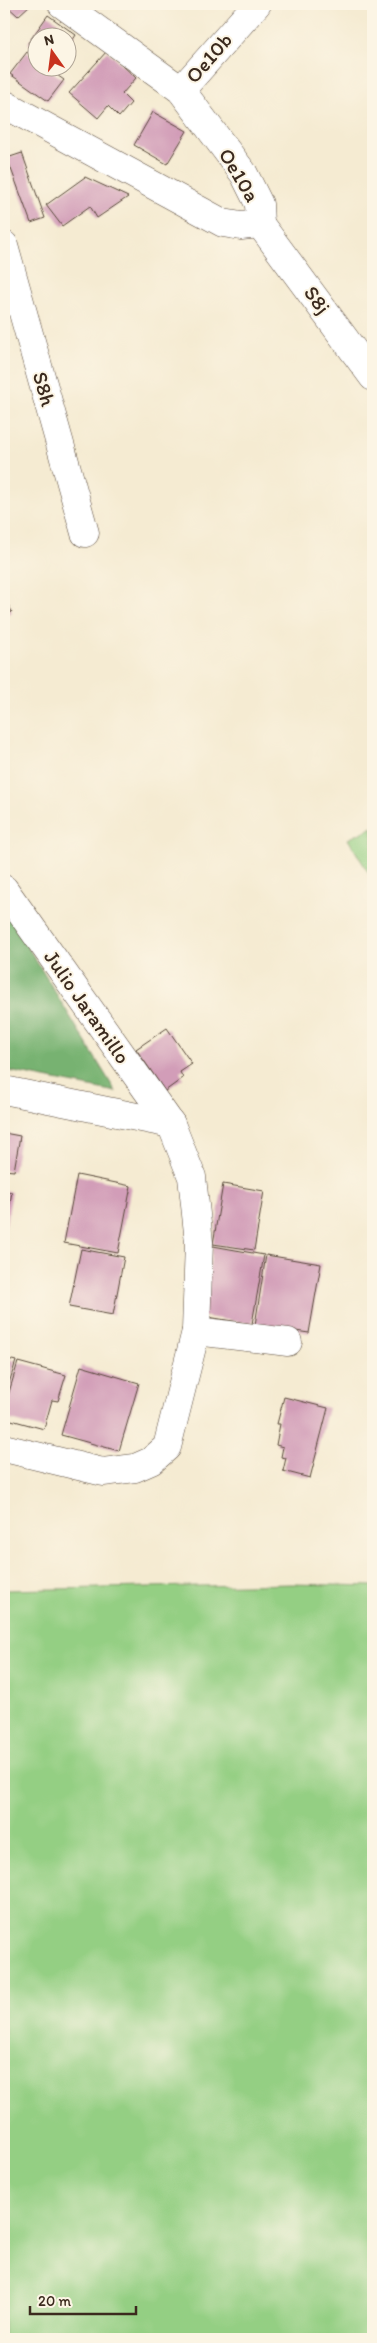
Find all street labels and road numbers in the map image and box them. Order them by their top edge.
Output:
street label: Oe10b [180,27,237,88]
street label: Oe10a [214,143,265,206]
street label: S8j [299,281,336,319]
street label: S8h [28,369,61,410]
street label: Julio Jaramillo [39,945,136,1068]

